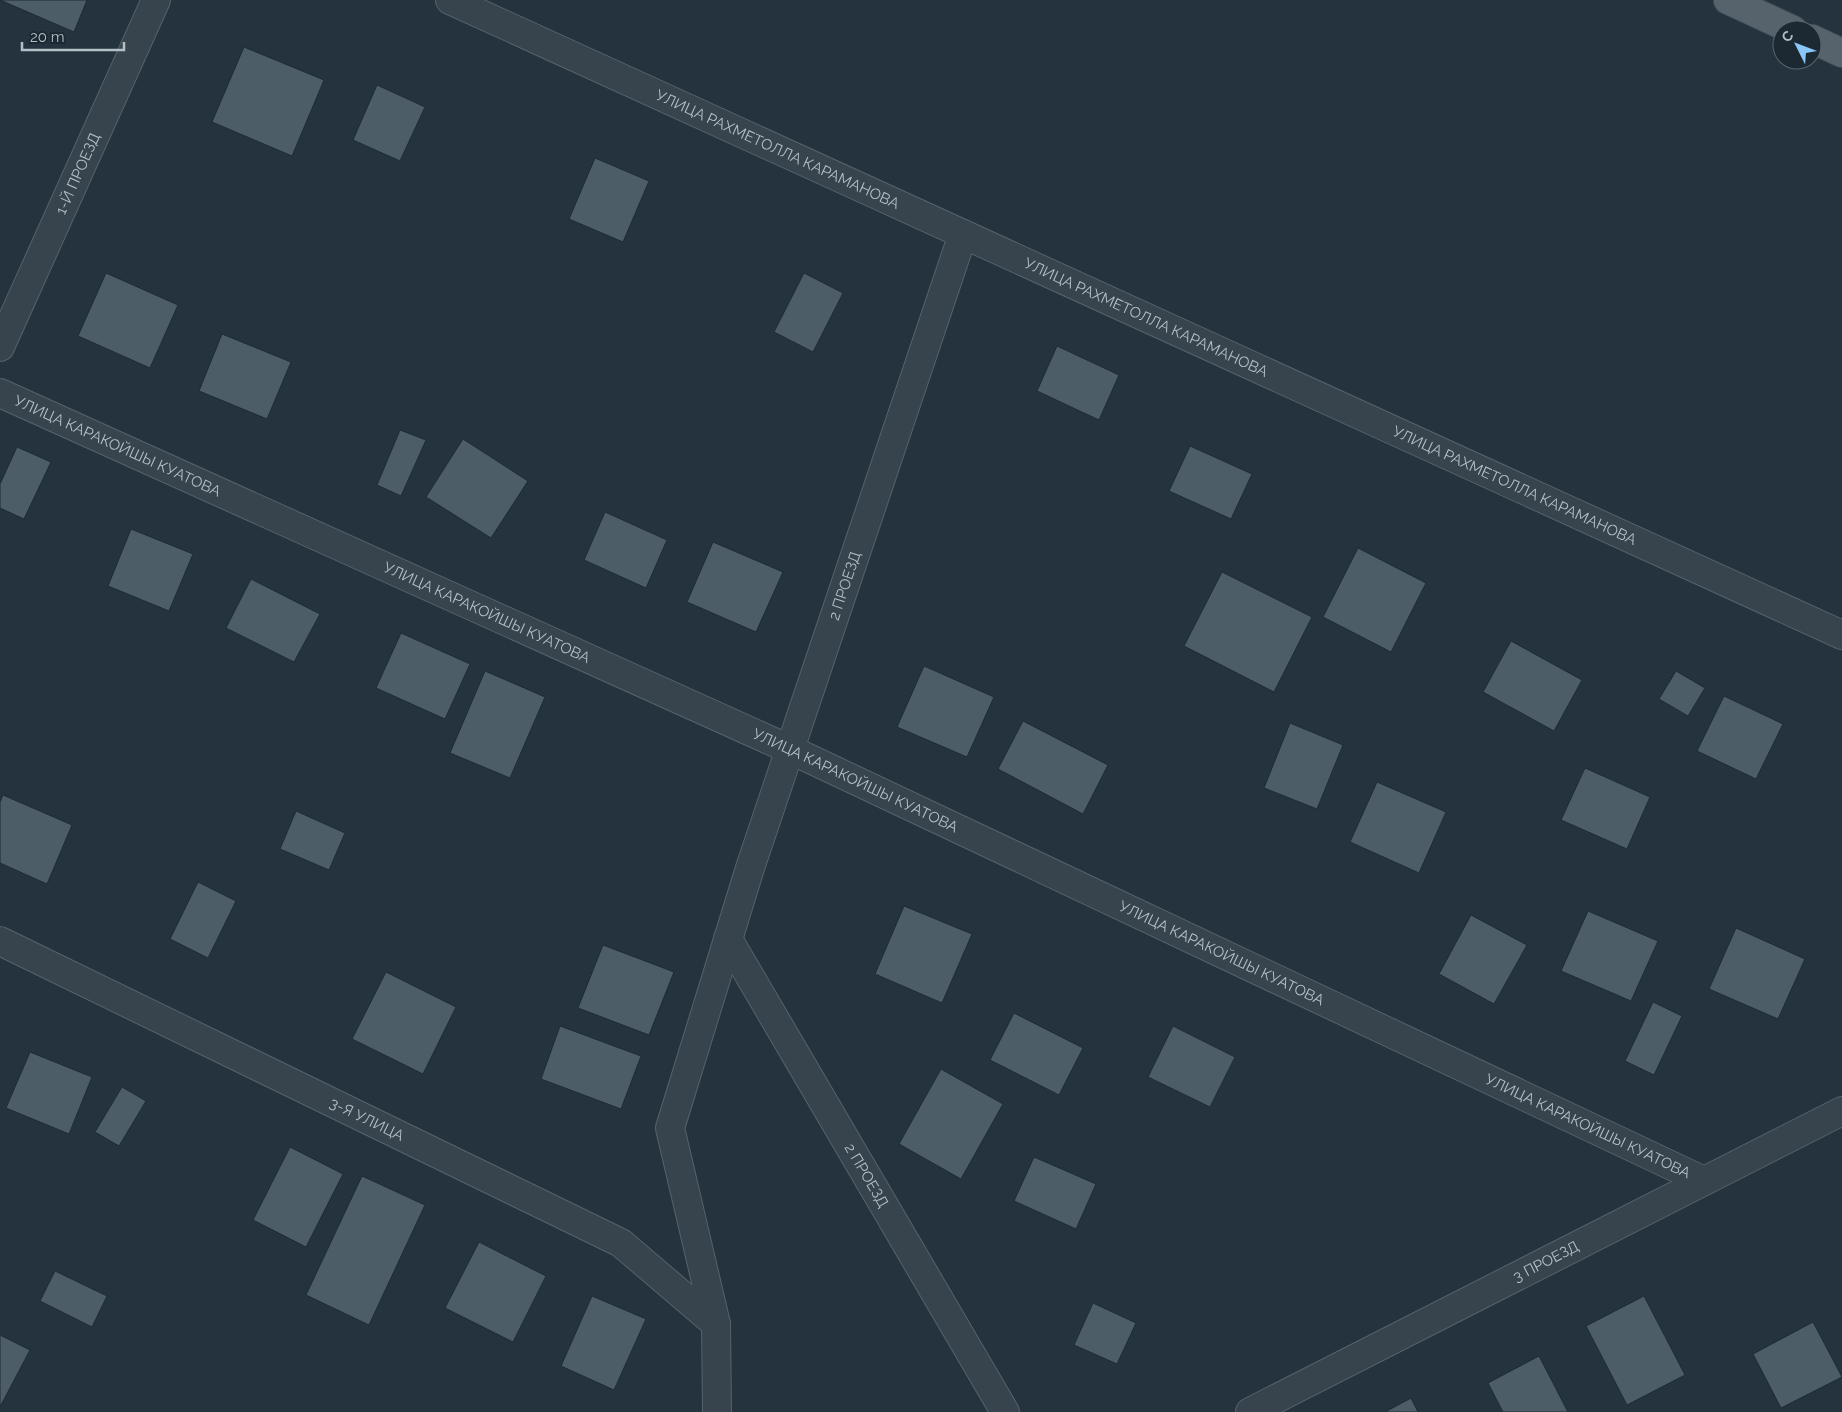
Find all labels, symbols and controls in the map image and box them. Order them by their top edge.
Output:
scale bar [22,20,125,52]
north arrow [1772,20,1822,70]
text: С [1778,27,1797,45]
text: 20 m [30,28,65,46]
street label: УЛИЦА РАХМЕТОЛЛА КАРАМАНОВА [653,86,902,213]
street label: 1-Й ПРОЕЗД [52,130,104,217]
street label: УЛИЦА РАХМЕТОЛЛА КАРАМАНОВА [1021,254,1271,381]
street label: УЛИЦА КАРАКОЙШЫ КУАТОВА [11,392,224,500]
street label: УЛИЦА РАХМЕТОЛЛА КАРАМАНОВА [1390,422,1639,549]
street label: 2 ПРОЕЗД [825,549,865,623]
street label: УЛИЦА КАРАКОЙШЫ КУАТОВА [381,558,593,667]
street label: УЛИЦА КАРАКОЙШЫ КУАТОВА [750,725,961,836]
street label: УЛИЦА КАРАКОЙШЫ КУАТОВА [1116,897,1327,1009]
street label: УЛИЦА КАРАКОЙШЫ КУАТОВА [1482,1070,1693,1182]
street label: 3-Я УЛИЦА [327,1094,407,1145]
street label: 2 ПРОЕЗД [841,1140,892,1211]
street label: 3 ПРОЕЗД [1510,1237,1582,1286]

